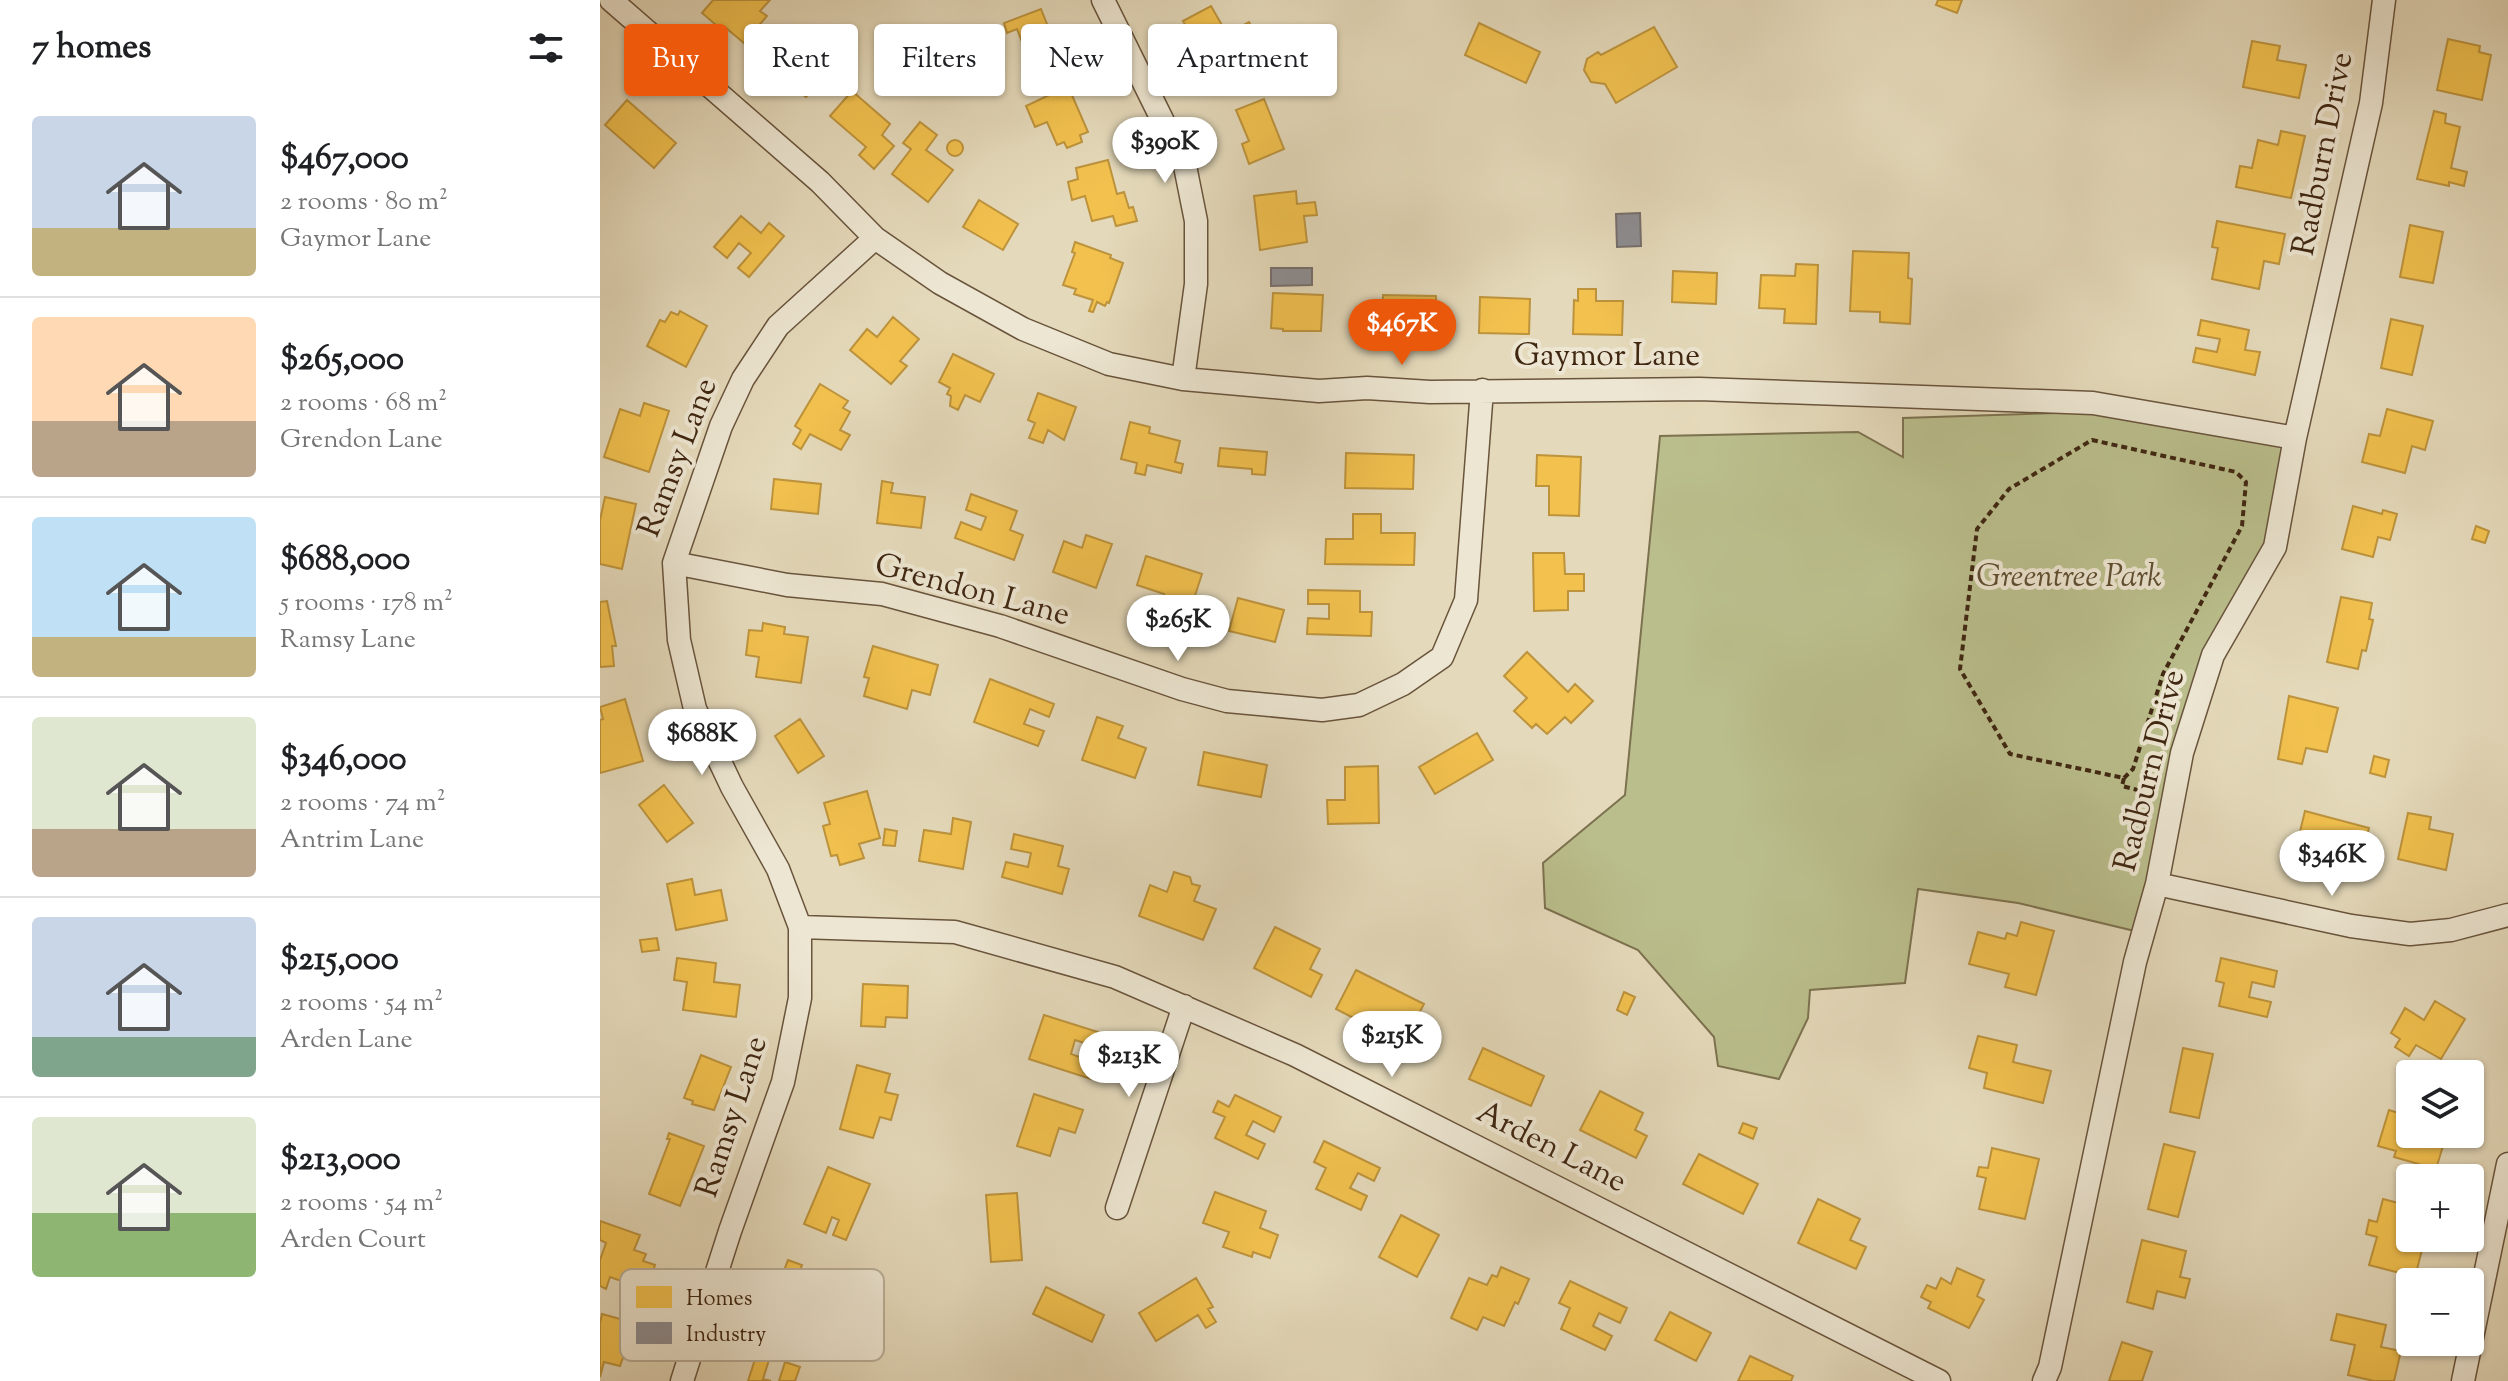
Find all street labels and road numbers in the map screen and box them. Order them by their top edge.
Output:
street label: Radburn Drive [2282,48,2366,260]
street label: Gaymor Lane [1514,334,1700,380]
street label: Ramsy Lane [628,372,730,544]
street label: Grendon Lane [869,543,1075,639]
street label: Radburn Drive [2104,665,2198,877]
street label: Ramsy Lane [685,1030,781,1204]
street label: Arden Lane [1468,1090,1634,1206]

